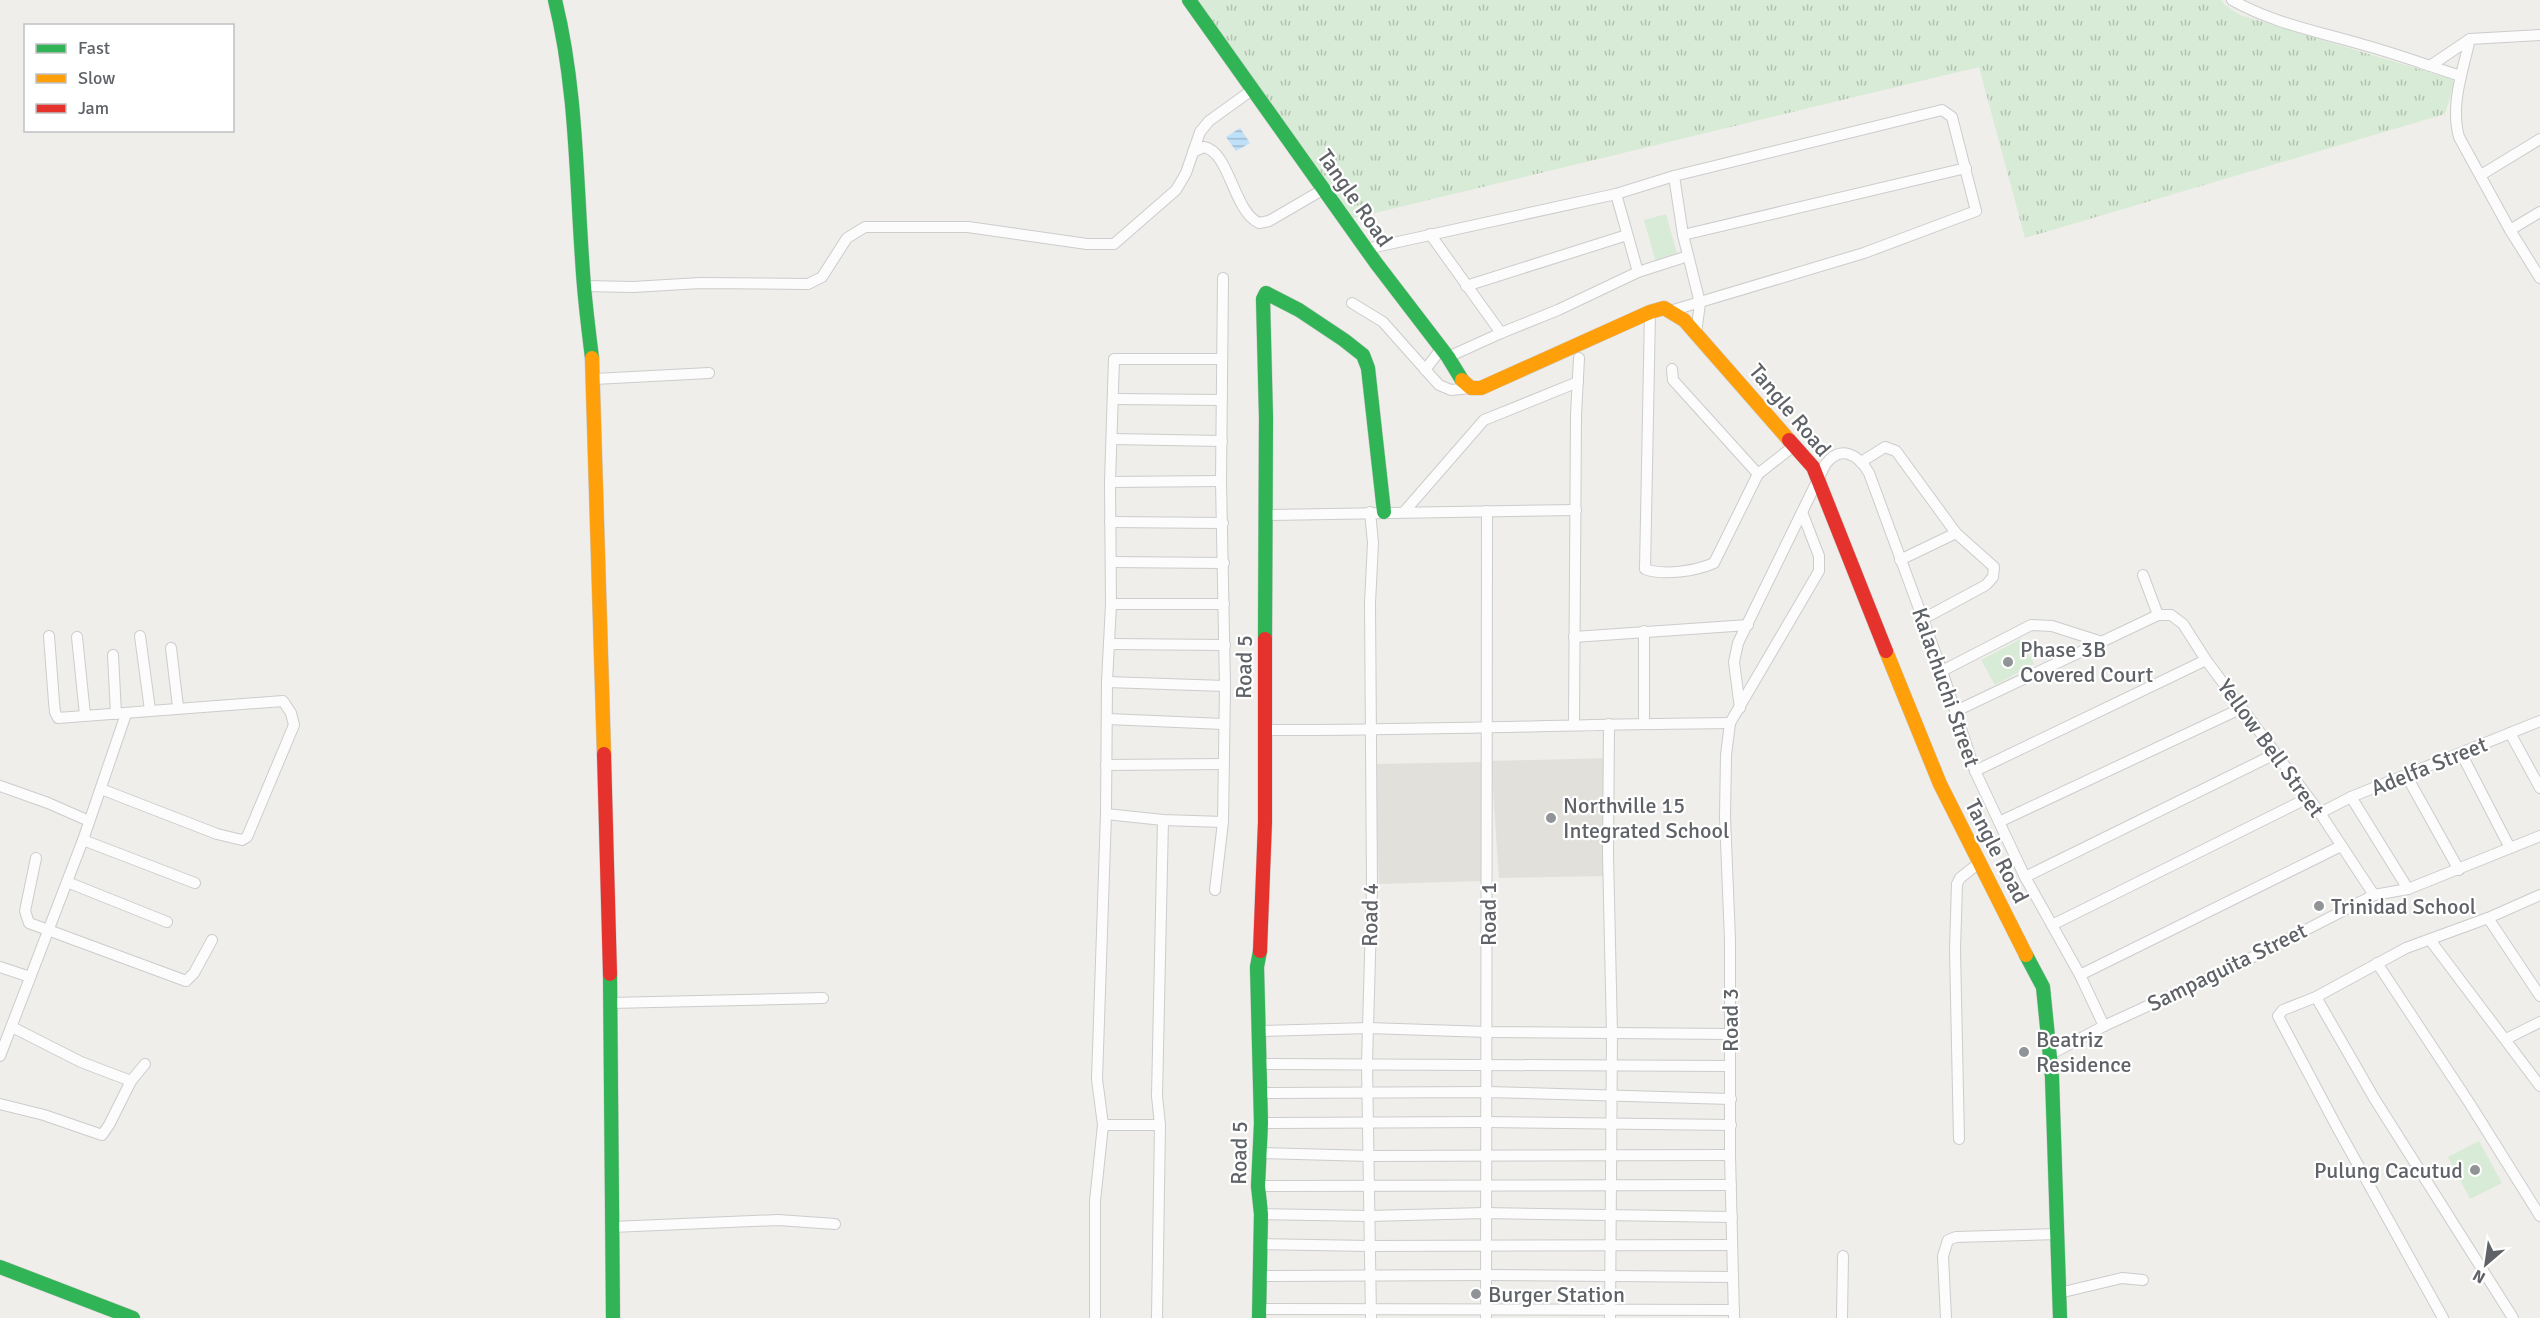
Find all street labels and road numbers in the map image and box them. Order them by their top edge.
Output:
street label: Tangle Road [1311,144,1399,252]
street label: Tangle Road [1743,358,1837,462]
street label: Kalachuchi Street [1906,604,1986,770]
street label: Road 5 [1230,635,1258,699]
street label: Yellow Bell Street [2212,674,2330,823]
street label: Adelfa Street [2367,730,2491,802]
street label: Tangle Road [1959,794,2035,908]
street label: Road 1 [1475,882,1502,946]
street label: Road 4 [1356,883,1384,947]
street label: Sampaguita Street [2143,917,2311,1017]
street label: Road 3 [1717,988,1744,1052]
street label: Road 5 [1225,1121,1253,1185]

